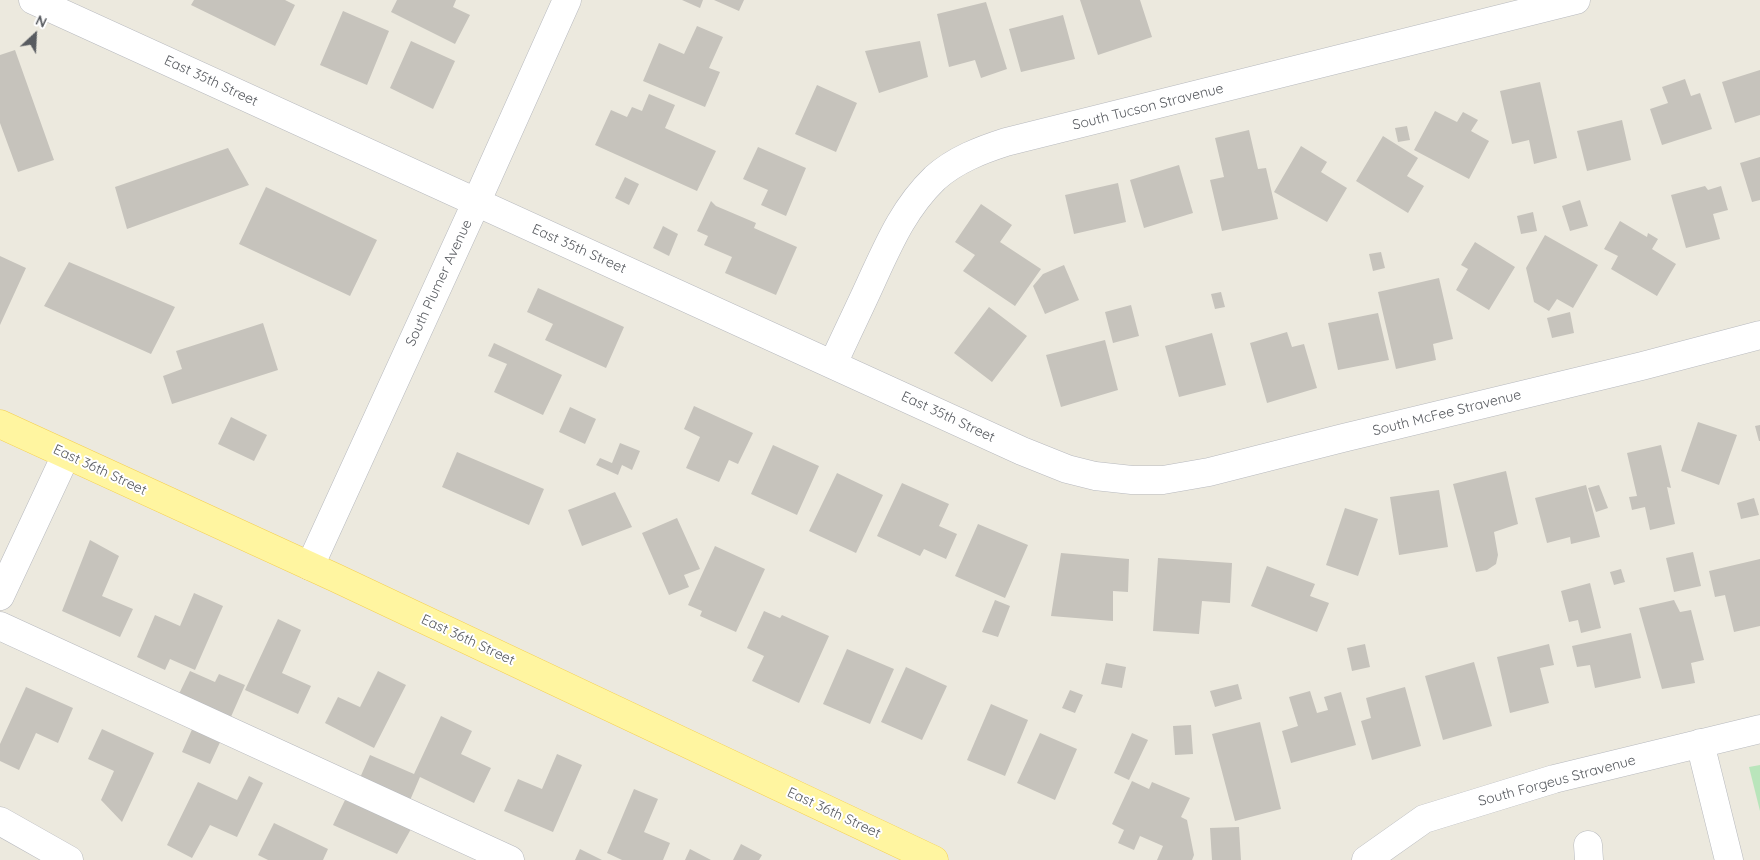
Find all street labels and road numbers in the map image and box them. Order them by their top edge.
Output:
street label: East 35th Street [162,52,260,110]
street label: South Tucson Stravenue [1071,80,1225,134]
street label: South Plumer Avenue [402,217,476,349]
street label: East 35th Street [529,221,629,277]
street label: South McFee Stravenue [1371,386,1523,440]
street label: East 35th Street [899,388,997,446]
street label: East 36th Street [51,441,149,499]
street label: East 36th Street [419,611,517,669]
street label: South Forgeus Stravenue [1476,752,1638,810]
street label: East 36th Street [785,784,883,842]

